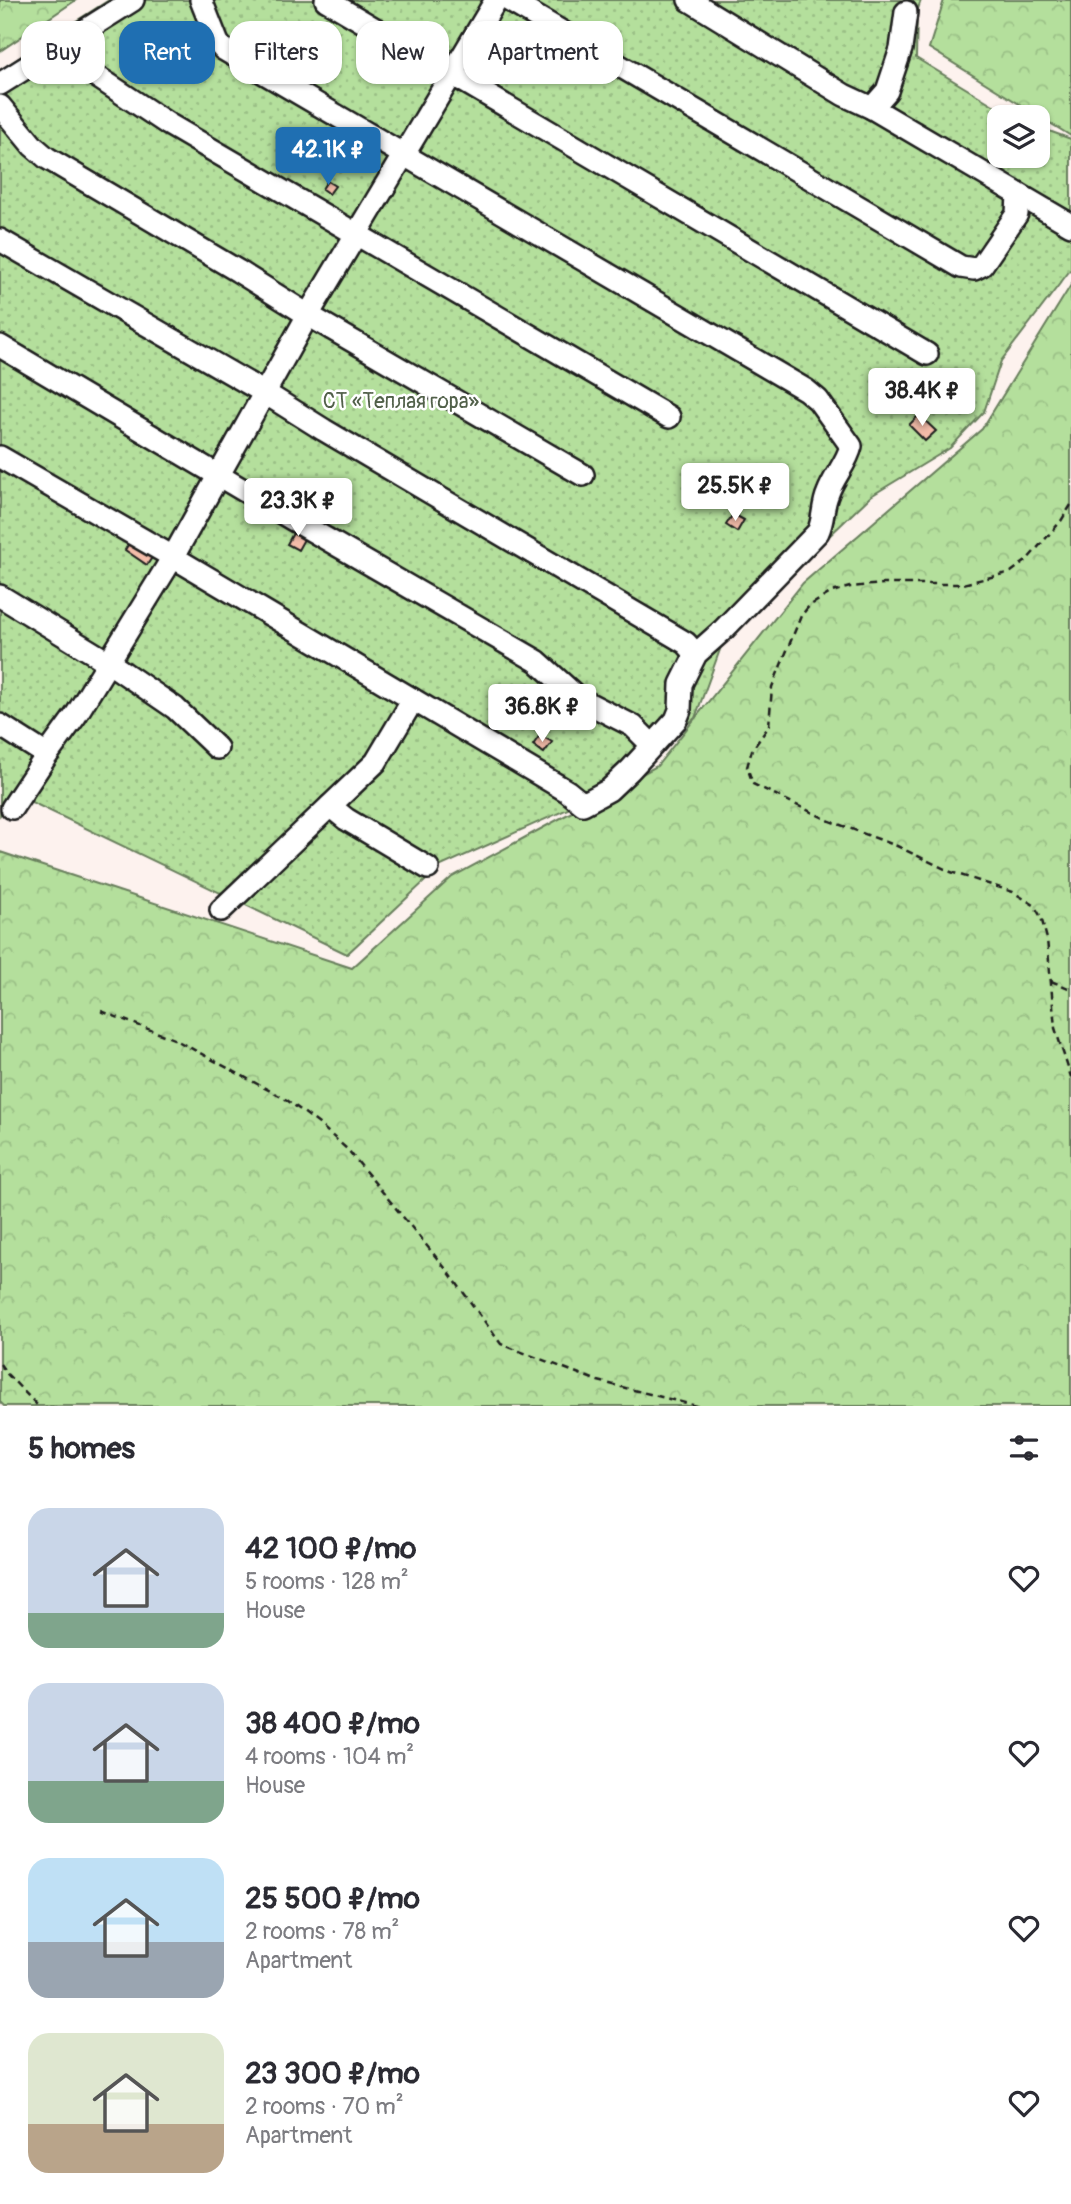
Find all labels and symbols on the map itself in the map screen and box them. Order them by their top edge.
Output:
pin: 42.1K ₽ [263,128,393,187]
pin: 38.4K ₽ [857,368,987,428]
park label: СТ «Теплая гора» [323,388,480,415]
pin: 25.5K ₽ [670,463,800,523]
pin: 23.3K ₽ [233,478,363,538]
pin: 36.8K ₽ [477,684,607,744]

